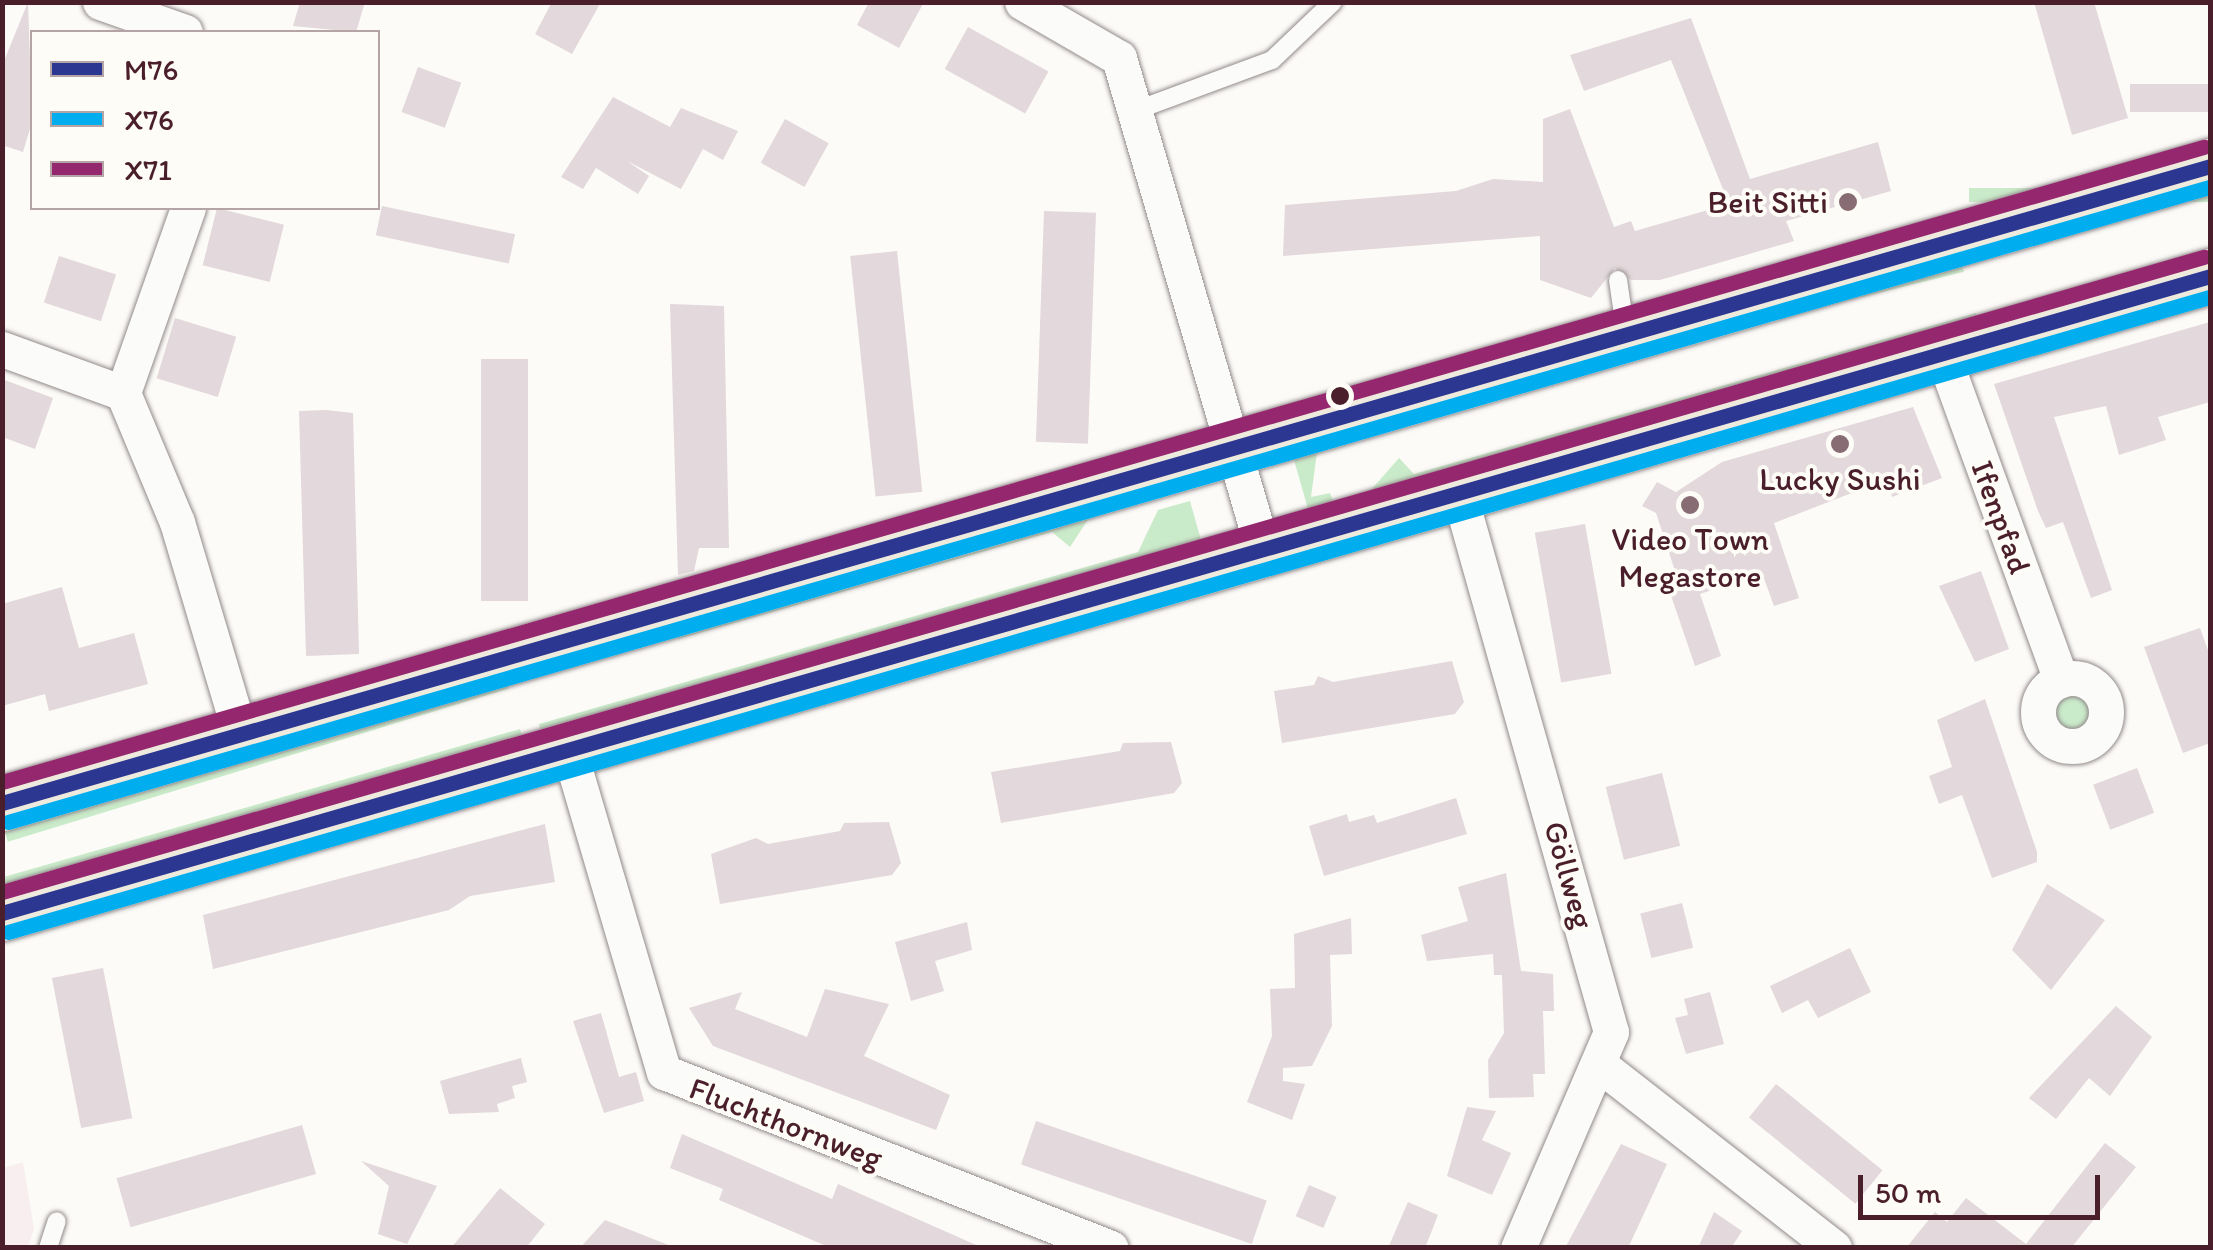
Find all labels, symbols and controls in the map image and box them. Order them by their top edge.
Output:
legend [30,30,380,210]
text: M76 [124,51,178,88]
text: X76 [124,101,174,138]
text: X71 [124,151,172,188]
place label: Beit Sitti [1707,183,1828,221]
marker: Beit Sitti [1837,191,1859,213]
unlabelled marker [1330,386,1350,406]
marker: Lucky Sushi [1829,433,1851,455]
street label: Ifenpfad [1963,455,2039,579]
place label: Lucky Sushi [1759,460,1921,498]
marker: Video Town Megastore [1679,494,1701,516]
place label: Video Town Megastore [1613,521,1767,596]
street label: Göllweg [1535,817,1603,933]
street label: Fluchthornweg [684,1069,888,1177]
scale bar [1863,1155,2106,1217]
text: 50 m [1875,1174,1941,1211]

